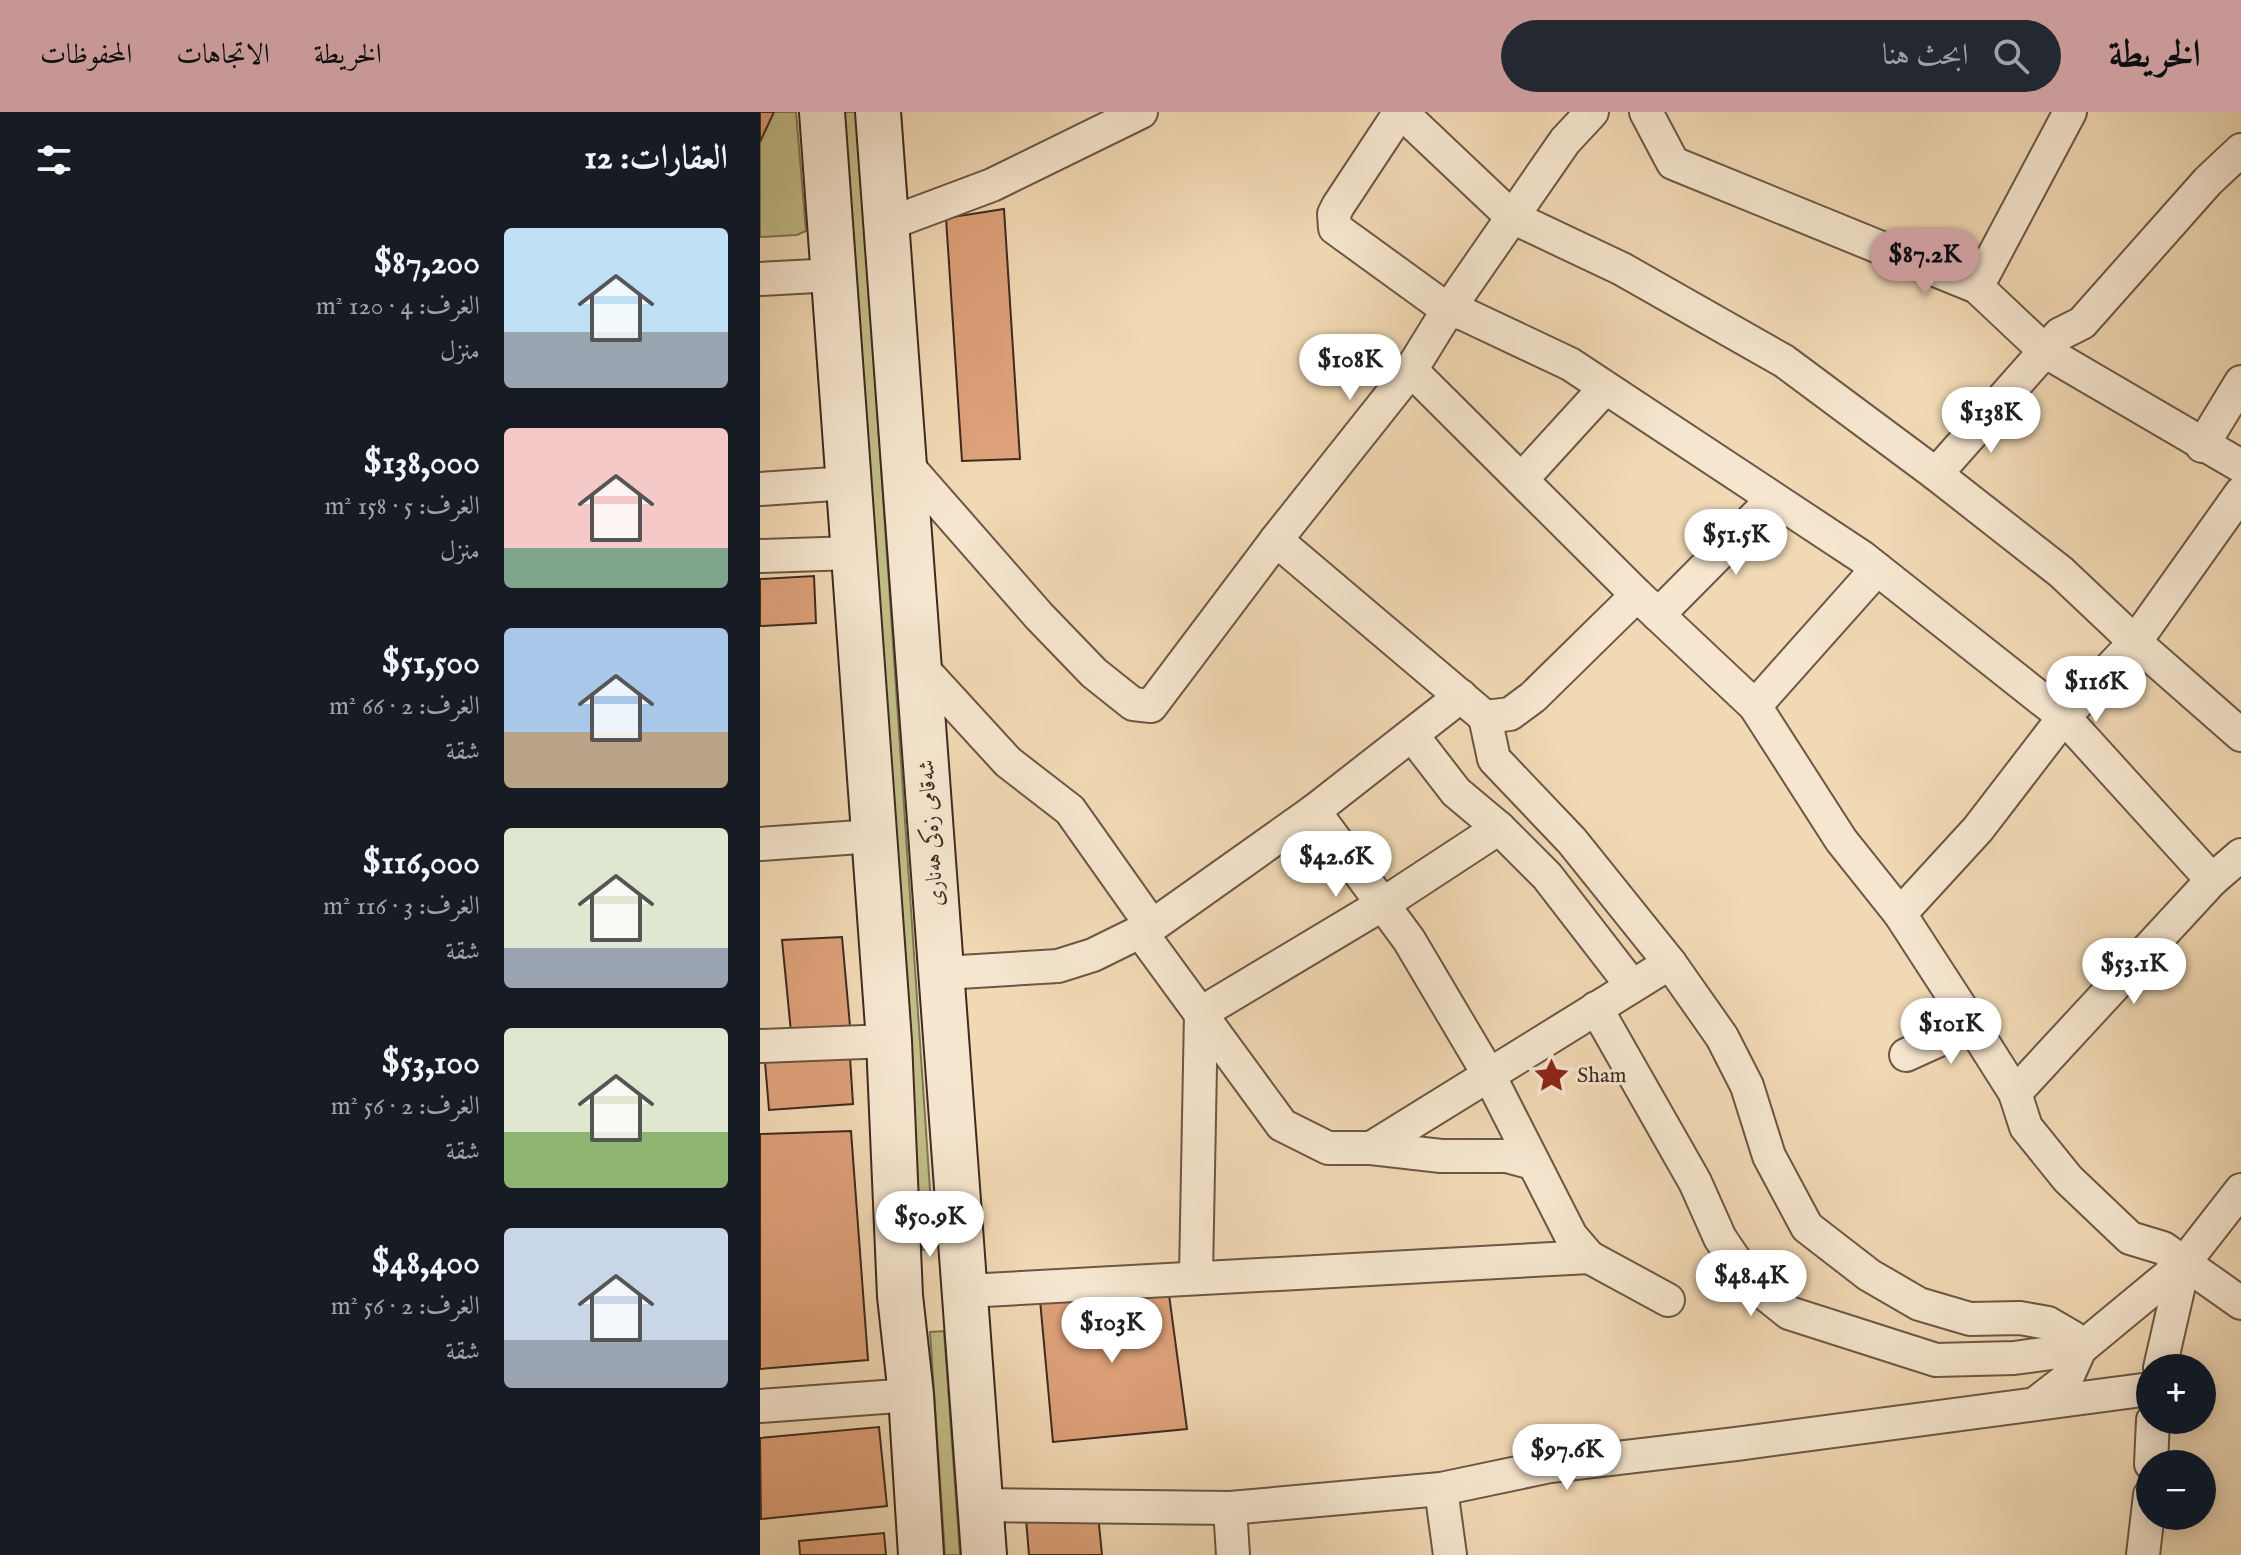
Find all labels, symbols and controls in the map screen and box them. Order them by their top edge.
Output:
search box [1501,20,2061,92]
text: الخريطة [2109,32,2201,80]
icon: search [1989,34,2033,78]
text: ابحث هنا [1882,37,1969,75]
text: المحفوظات [40,38,132,73]
text: الاتجاهات [176,38,270,73]
text: الخريطة [314,38,382,73]
text: العقارات: 12 [584,137,728,180]
icon: filters [32,138,76,182]
pin: $87.2K [1860,229,1990,297]
text: $87.2K [1888,238,1962,271]
text: $87,200 [374,242,480,285]
icon: home [568,260,664,356]
text: الغرف: 4 · 120 m² [316,290,480,323]
pin: $108K [1294,334,1406,402]
text: منزل [440,335,480,368]
text: $108K [1317,343,1383,376]
pin: $138K [1935,387,2047,455]
text: $138K [1960,396,2022,429]
text: $138,000 [363,442,480,485]
icon: home [568,460,664,556]
text: الغرف: 5 · 158 m² [324,490,480,523]
pin: $51.5K [1671,509,1801,577]
text: $51.5K [1702,518,1770,551]
text: منزل [440,535,480,568]
text: $51,500 [382,642,480,685]
pin: $116K [2040,656,2152,724]
icon: home [568,660,664,756]
text: $116K [2064,665,2128,698]
text: الغرف: 2 · 66 m² [329,690,480,723]
text: شقة [446,735,480,768]
street label: شەقامی زەکی هەناری [912,759,951,907]
pin: $42.6K [1271,831,1401,899]
text: $42.6K [1299,840,1373,873]
text: $116,000 [362,842,480,885]
icon: home [568,860,664,956]
text: الغرف: 3 · 116 m² [323,890,480,923]
text: شقة [446,935,480,968]
pin: $53.1K [2069,938,2199,1006]
text: $53.1K [2100,947,2168,980]
pin: $101K [1895,998,2007,1066]
text: $101K [1918,1007,1984,1040]
text: $53,100 [381,1042,480,1085]
place icon: Sham [1532,1057,1570,1095]
icon: home [568,1060,664,1156]
place label: Sham [1577,1062,1627,1090]
text: الغرف: 2 · 56 m² [331,1090,480,1123]
text: شقة [446,1135,480,1168]
pin: $50.9K [865,1191,995,1259]
text: $50.9K [894,1200,966,1233]
text: $48,400 [371,1242,480,1285]
pin: $48.4K [1686,1250,1816,1318]
text: $48.4K [1714,1259,1788,1292]
icon: home [568,1260,664,1356]
text: الغرف: 2 · 56 m² [331,1290,480,1323]
pin: $103K [1056,1297,1168,1365]
text: $103K [1079,1306,1145,1339]
text: شقة [446,1335,480,1368]
map controls [2136,1354,2216,1530]
button: + [2136,1354,2216,1434]
pin: $97.6K [1502,1424,1632,1492]
text: $97.6K [1530,1433,1604,1466]
button: − [2136,1450,2216,1530]

